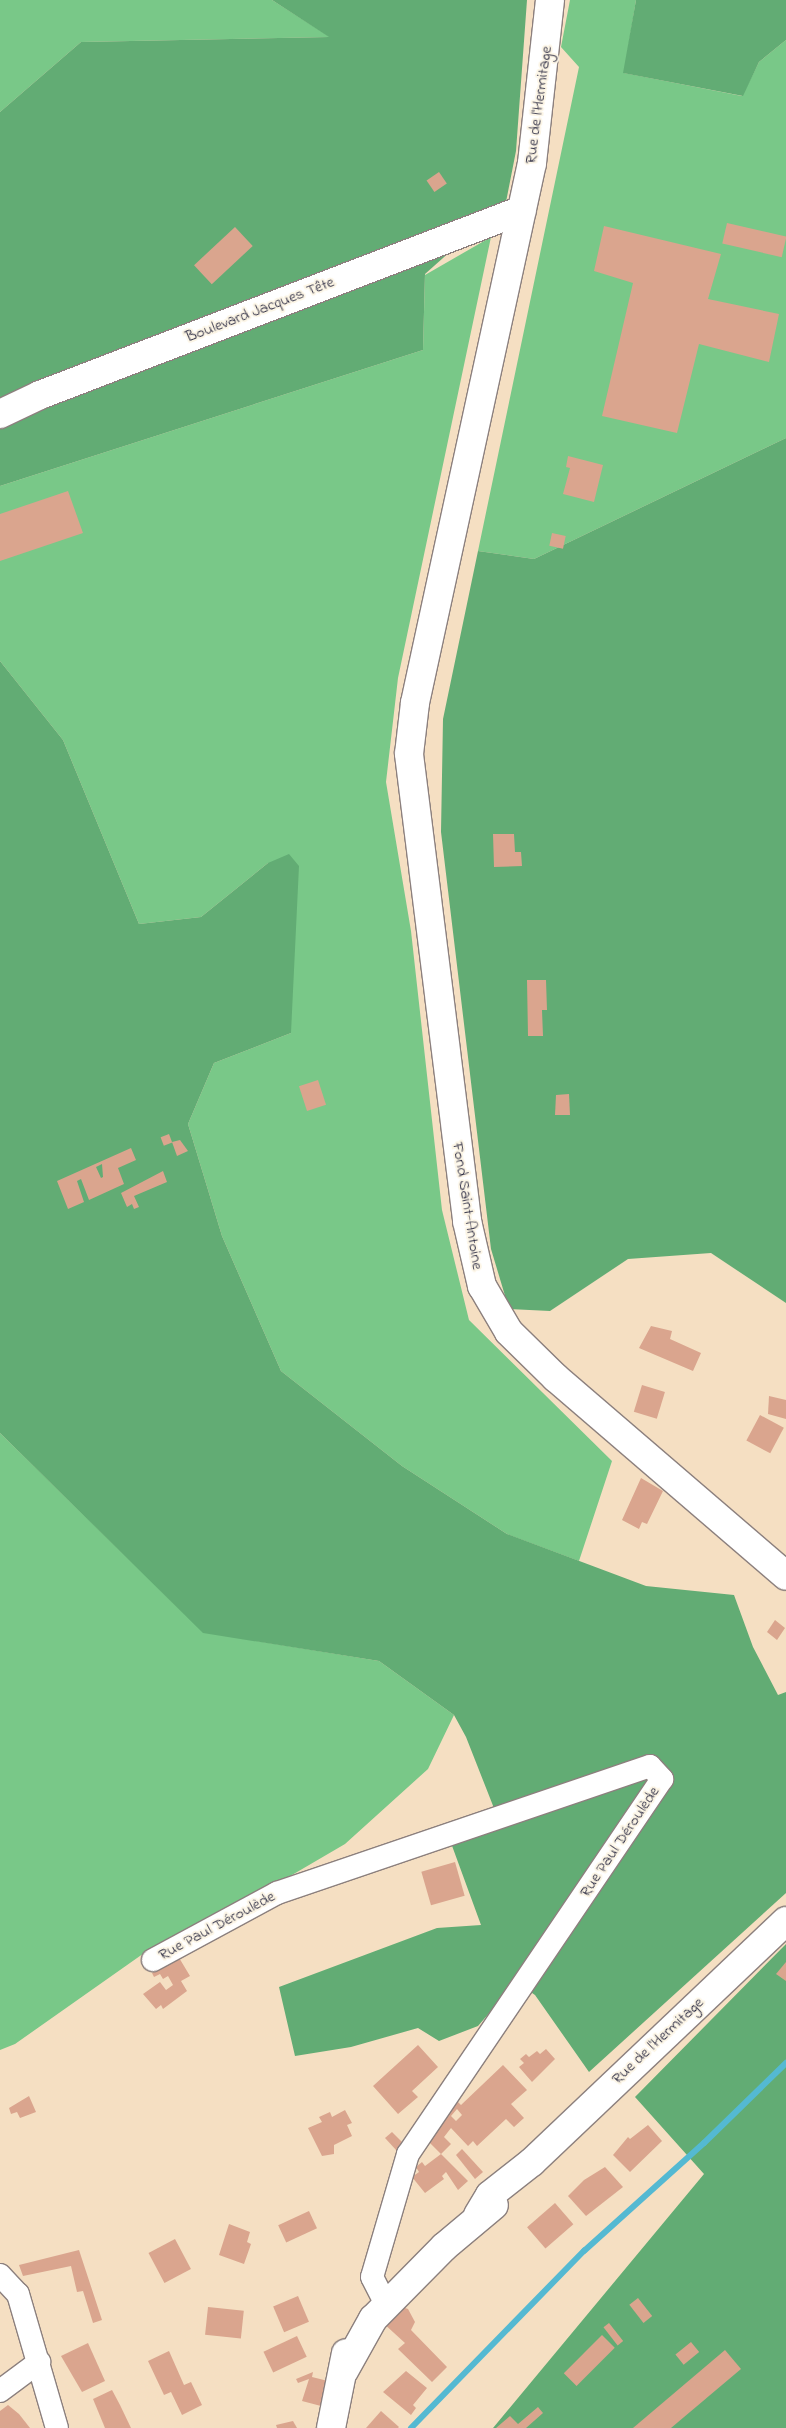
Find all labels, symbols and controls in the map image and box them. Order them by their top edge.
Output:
street label: Rue de l'Hermitage [521,45,557,165]
street label: Boulevard Jacques Tête [183,273,337,347]
street label: Fond Saint-Antoine [447,1141,487,1271]
street label: Rue Paul Déroulède [576,1783,664,1901]
street label: Rue Paul Déroulède [155,1887,279,1965]
street label: Rue de l'Hermitage [608,1993,708,2089]

